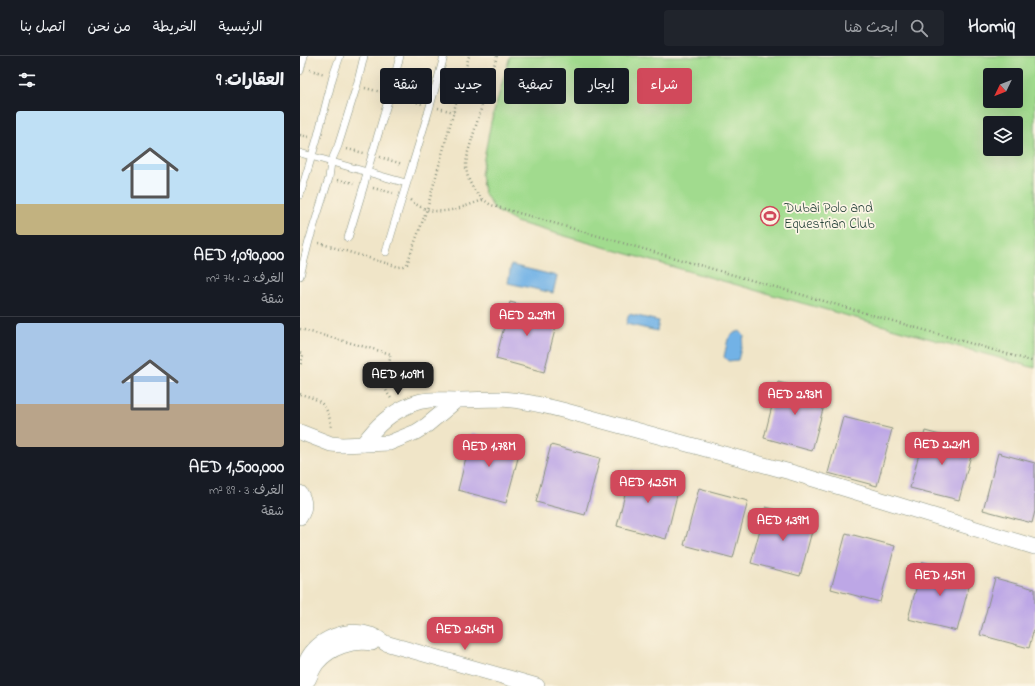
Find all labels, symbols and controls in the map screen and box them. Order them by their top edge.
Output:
search box [664,10,944,46]
text: Homiq [968,14,1015,41]
text: اتصل بنا [20,17,65,38]
text: من نحن [87,17,131,38]
text: الخريطة [153,17,197,38]
text: الرئيسية [219,17,263,38]
text: ابحث هنا [844,17,898,39]
icon: search [908,17,930,39]
text: العقارات: 9 [216,68,284,93]
chip: شقة [380,68,432,104]
chip: جديد [440,68,496,104]
chip: تصفية [504,68,566,104]
chip: إيجار [574,68,629,104]
chip: شراء [637,68,692,104]
north arrow [983,68,1023,108]
map controls [983,68,1023,156]
icon: filters [16,69,38,91]
button: layers [983,116,1023,156]
icon: home [114,137,186,209]
place label: Dubai Polo and Equestrian Club [783,198,875,235]
sports icon: Dubai Polo and Equestrian Club [759,205,781,227]
text: AED 1,090,000 [193,243,284,268]
text: الغرف: 2 · 74 m² [206,269,284,288]
text: شقة [261,290,284,309]
pin: AED 2.29M [481,303,573,337]
text: AED 2.29M [499,306,555,325]
icon: home [114,349,186,421]
pin: AED 1.09M [352,362,444,396]
text: AED 1.09M [372,365,424,384]
pin: AED 2.93M [749,382,841,416]
text: AED 2.93M [768,385,822,404]
pin: AED 2.21M [896,432,988,466]
pin: AED 1.78M [443,434,535,468]
text: AED 2.21M [914,435,970,454]
text: AED 1.78M [462,437,516,456]
text: AED 1,500,000 [189,455,284,480]
pin: AED 1.25M [602,470,694,504]
text: AED 1.25M [619,473,677,492]
text: الغرف: 3 · 89 m² [209,481,284,500]
text: شقة [261,502,284,521]
pin: AED 1.39M [737,508,829,542]
text: AED 1.39M [757,511,809,530]
pin: AED 1.5M [899,563,981,597]
text: AED 1.5M [915,566,965,585]
pin: AED 2.45M [419,617,511,651]
text: AED 2.45M [436,620,494,639]

